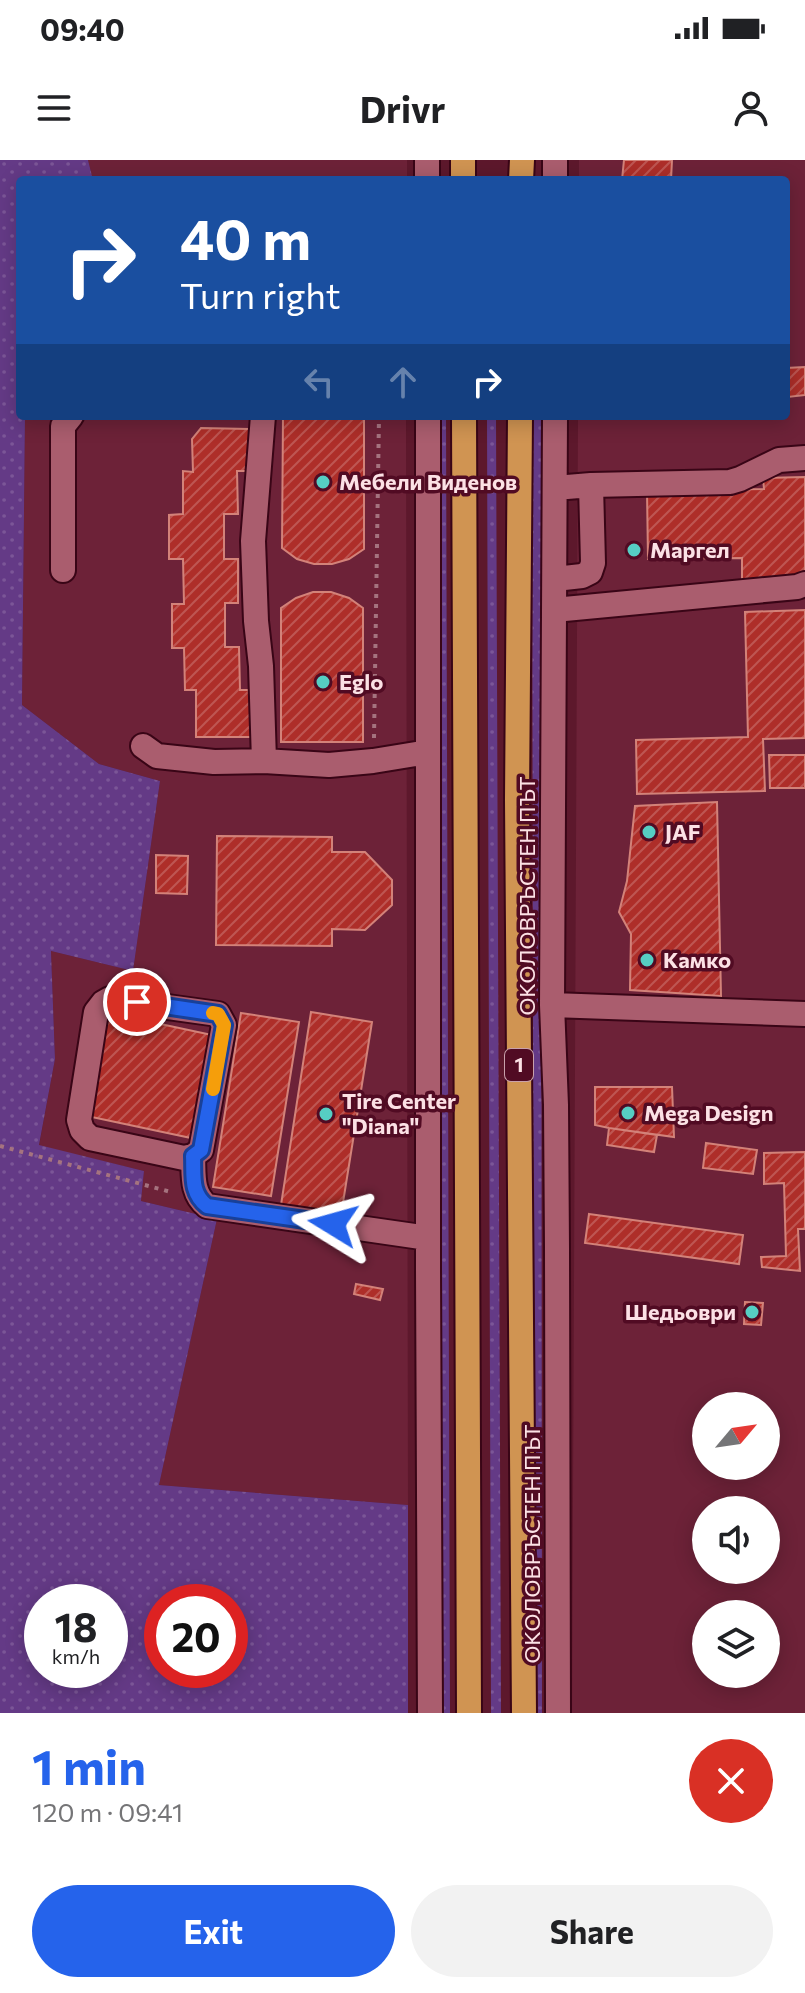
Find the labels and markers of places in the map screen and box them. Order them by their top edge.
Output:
place label: Мебели Виденов [339,468,517,495]
marker: Мебели Виденов [314,473,332,491]
place label: Маргел [650,536,730,563]
marker: Маргел [625,541,643,559]
place label: Eglo [339,668,383,695]
marker: Eglo [314,673,332,691]
place label: JAF [665,818,701,845]
marker: JAF [640,823,658,841]
place label: Камко [663,946,731,973]
marker: Камко [638,951,656,969]
pin [103,968,171,1036]
place label: Tire Center "Diana" [342,1087,456,1139]
place label: Mega Design [644,1099,773,1126]
marker: Mega Design [619,1104,637,1122]
marker: Tire Center "Diana" [317,1105,335,1123]
place label: Шедьоври [625,1298,736,1325]
marker: Шедьоври [743,1303,761,1321]

